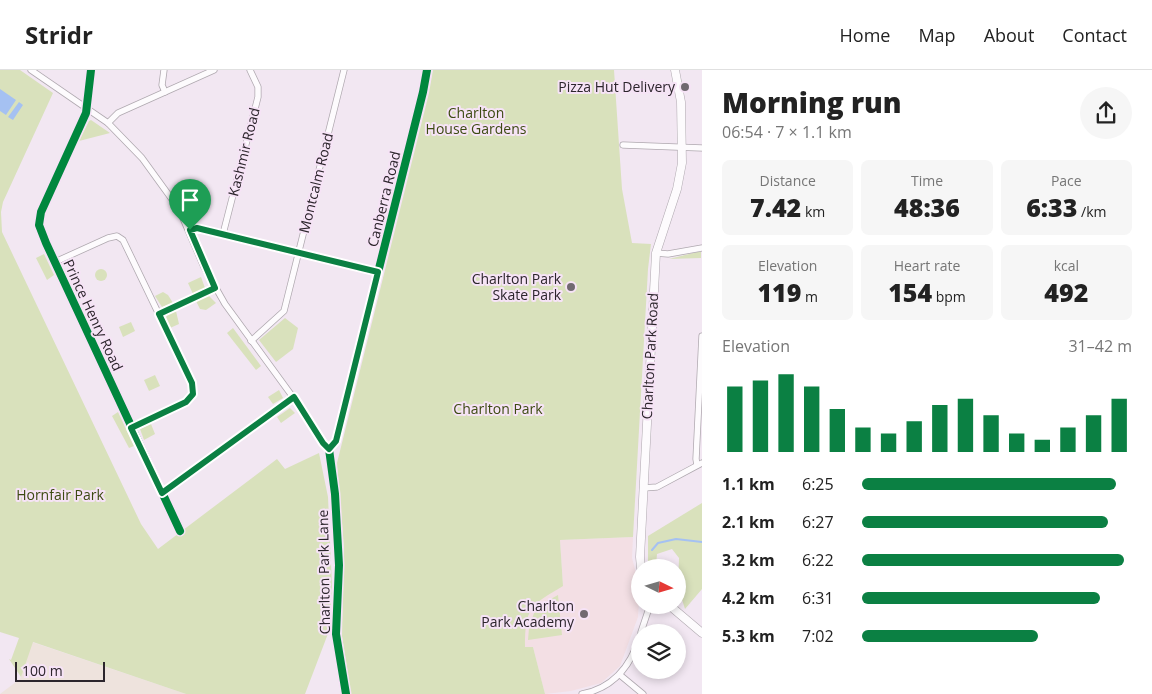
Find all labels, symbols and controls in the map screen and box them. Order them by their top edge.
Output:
text: Stridr [25,18,93,51]
text: Home [840,23,890,47]
text: Map [918,23,956,47]
text: About [984,23,1034,47]
text: Contact [1062,23,1127,47]
place label: Pizza Hut Delivery [558,77,676,96]
marker: Pizza Hut Delivery [679,81,691,93]
text: Morning run [722,83,902,121]
button: share [1080,87,1132,139]
park label: Charlton House Gardens [426,103,527,138]
street label: Kashmir Road [223,105,264,198]
text: 06:54 · 7 × 1.1 km [722,121,852,143]
street label: Montcalm Road [294,131,337,235]
street label: Canberra Road [362,149,405,249]
text: Distance [760,171,816,190]
text: Time [911,171,943,190]
text: Pace [1051,171,1082,190]
pin [169,179,211,230]
icon: arrive [176,186,204,214]
text: 7.42 [750,190,801,224]
text: 48:36 [894,190,960,224]
text: 6:33 [1026,190,1077,224]
text: km [801,202,825,221]
text: /km [1077,202,1106,221]
street label: Prince Henry Road [59,256,128,374]
text: Elevation [758,256,817,275]
text: Heart rate [894,256,960,275]
text: kcal [1054,256,1079,275]
place label: Charlton Park Skate Park [472,269,562,304]
text: 119 [757,275,801,309]
text: 154 [888,275,932,309]
text: 492 [1044,275,1088,309]
marker: Charlton Park Skate Park [565,281,577,293]
text: m [801,287,818,306]
text: bpm [932,287,966,306]
street label: Charlton Park Road [637,292,662,420]
text: Elevation [722,335,790,357]
text: 31–42 m [1068,335,1132,357]
park label: Charlton Park [453,399,543,418]
text: 1.1 km [722,473,775,495]
text: 6:25 [802,473,834,495]
park label: Hornfair Park [16,485,104,504]
street label: Charlton Park Lane [313,509,334,634]
text: 2.1 km [722,511,775,533]
text: 6:27 [802,511,834,533]
text: 3.2 km [722,549,775,571]
text: 6:22 [802,549,834,571]
north arrow [631,559,686,614]
map controls [631,559,686,679]
text: 4.2 km [722,587,775,609]
text: 6:31 [802,587,834,609]
place label: Charlton Park Academy [481,596,575,631]
marker: Charlton Park Academy [578,608,590,620]
button: layers [631,624,686,679]
text: 5.3 km [722,625,775,647]
text: 7:02 [802,625,834,647]
scale bar [15,659,105,682]
text: 100 m [22,661,63,680]

